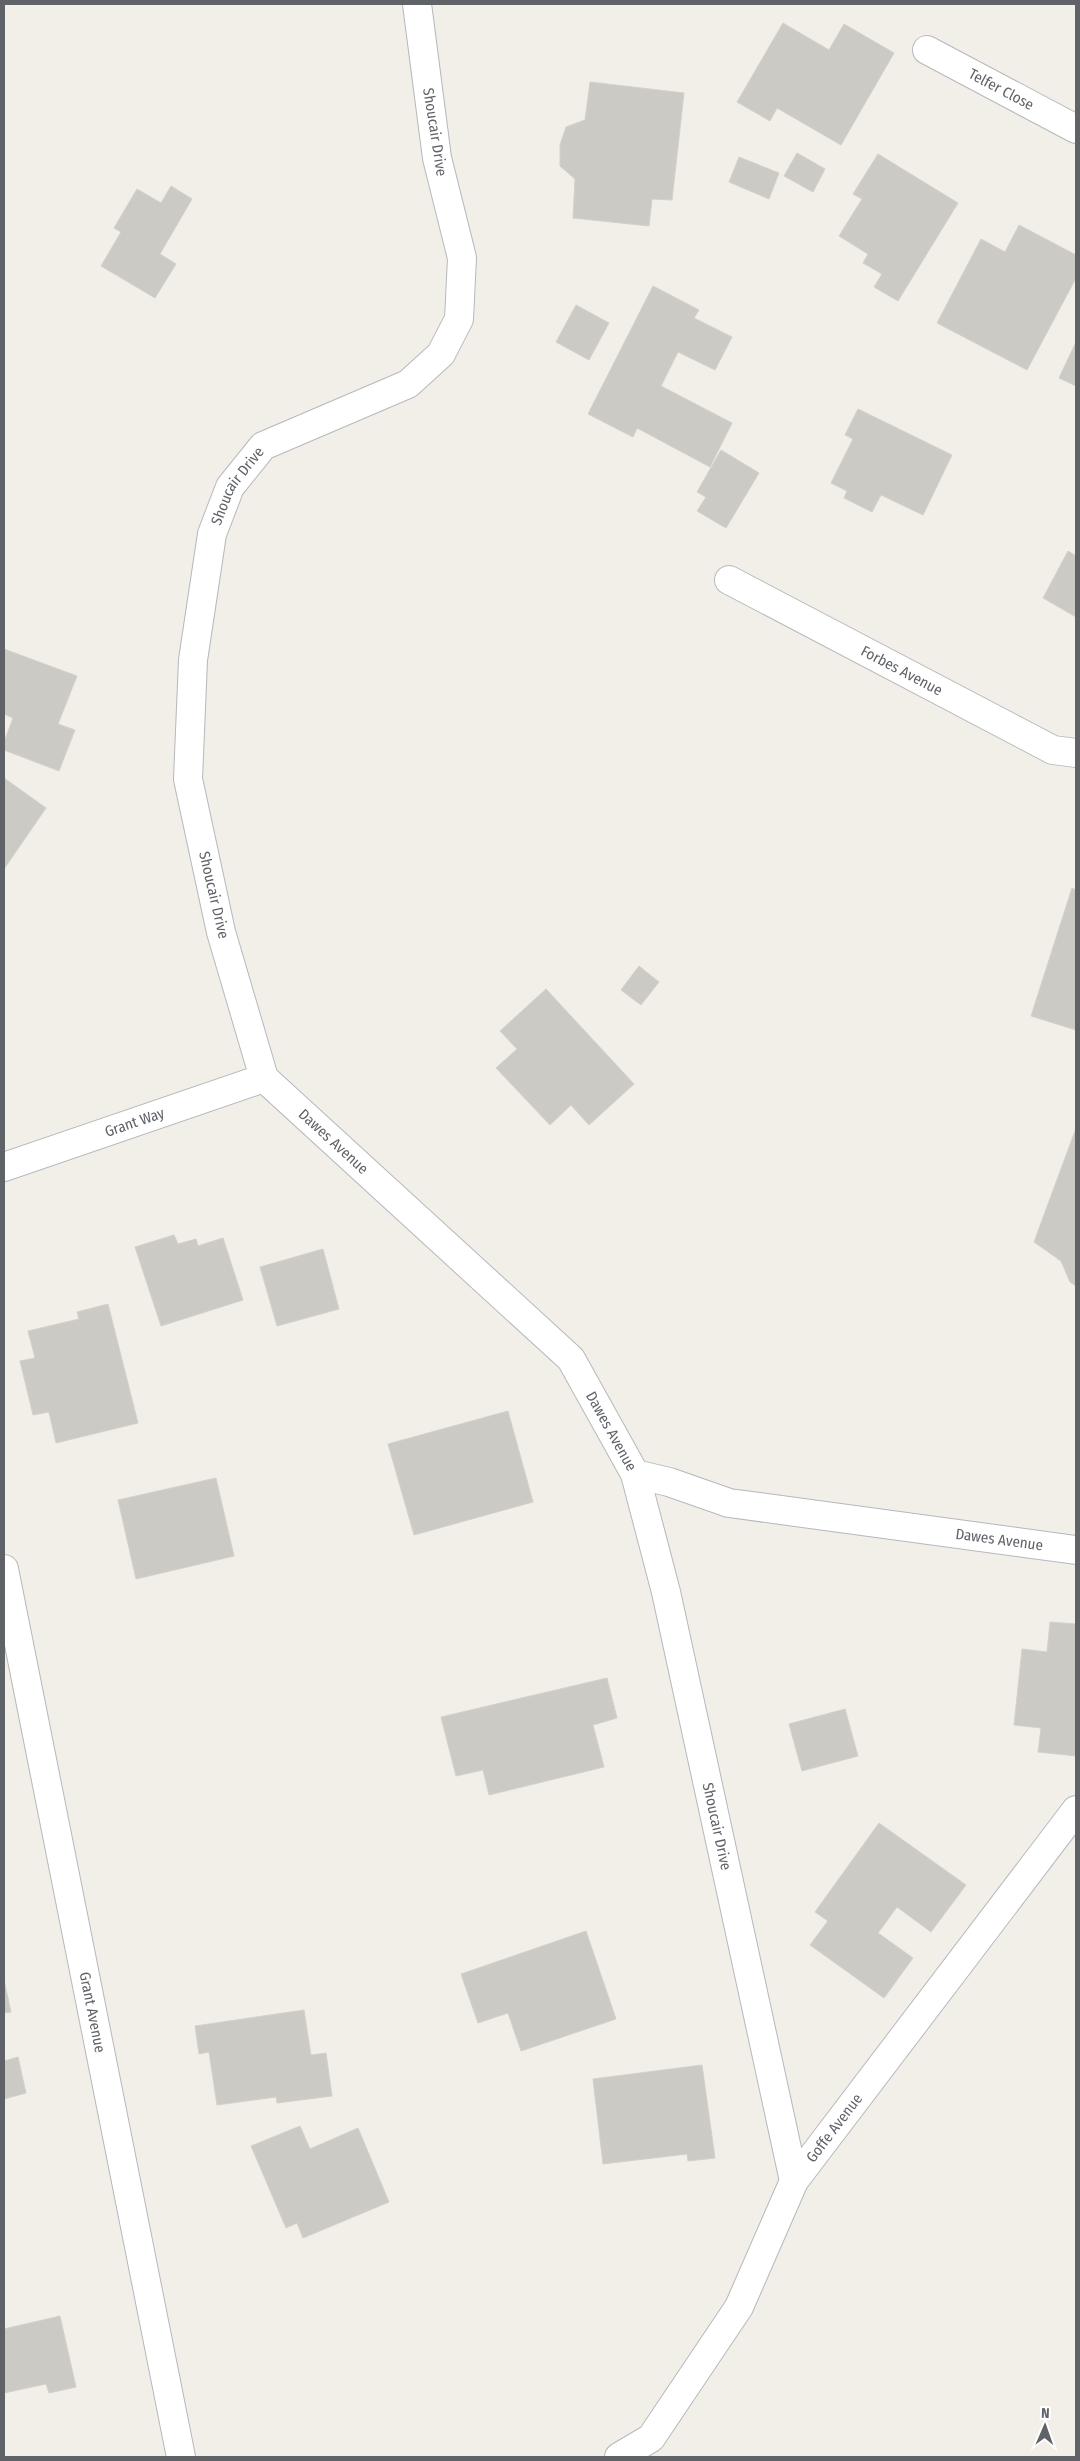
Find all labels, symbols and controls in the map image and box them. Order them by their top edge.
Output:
street label: Telfer Close [966,65,1037,114]
street label: Shoucair Drive [419,87,451,177]
street label: Shoucair Drive [207,443,268,528]
street label: Forbes Avenue [858,642,946,699]
street label: Shoucair Drive [195,850,233,940]
street label: Grant Way [102,1104,167,1141]
street label: Dawes Avenue [295,1105,372,1178]
street label: Dawes Avenue [582,1388,641,1474]
street label: Dawes Avenue [954,1525,1044,1554]
street label: Shoucair Drive [699,1781,735,1872]
street label: Grant Avenue [75,1970,109,2054]
street label: Goffe Avenue [802,2090,866,2166]
north arrow [1020,2401,1070,2451]
text: N [1041,2405,1050,2422]

